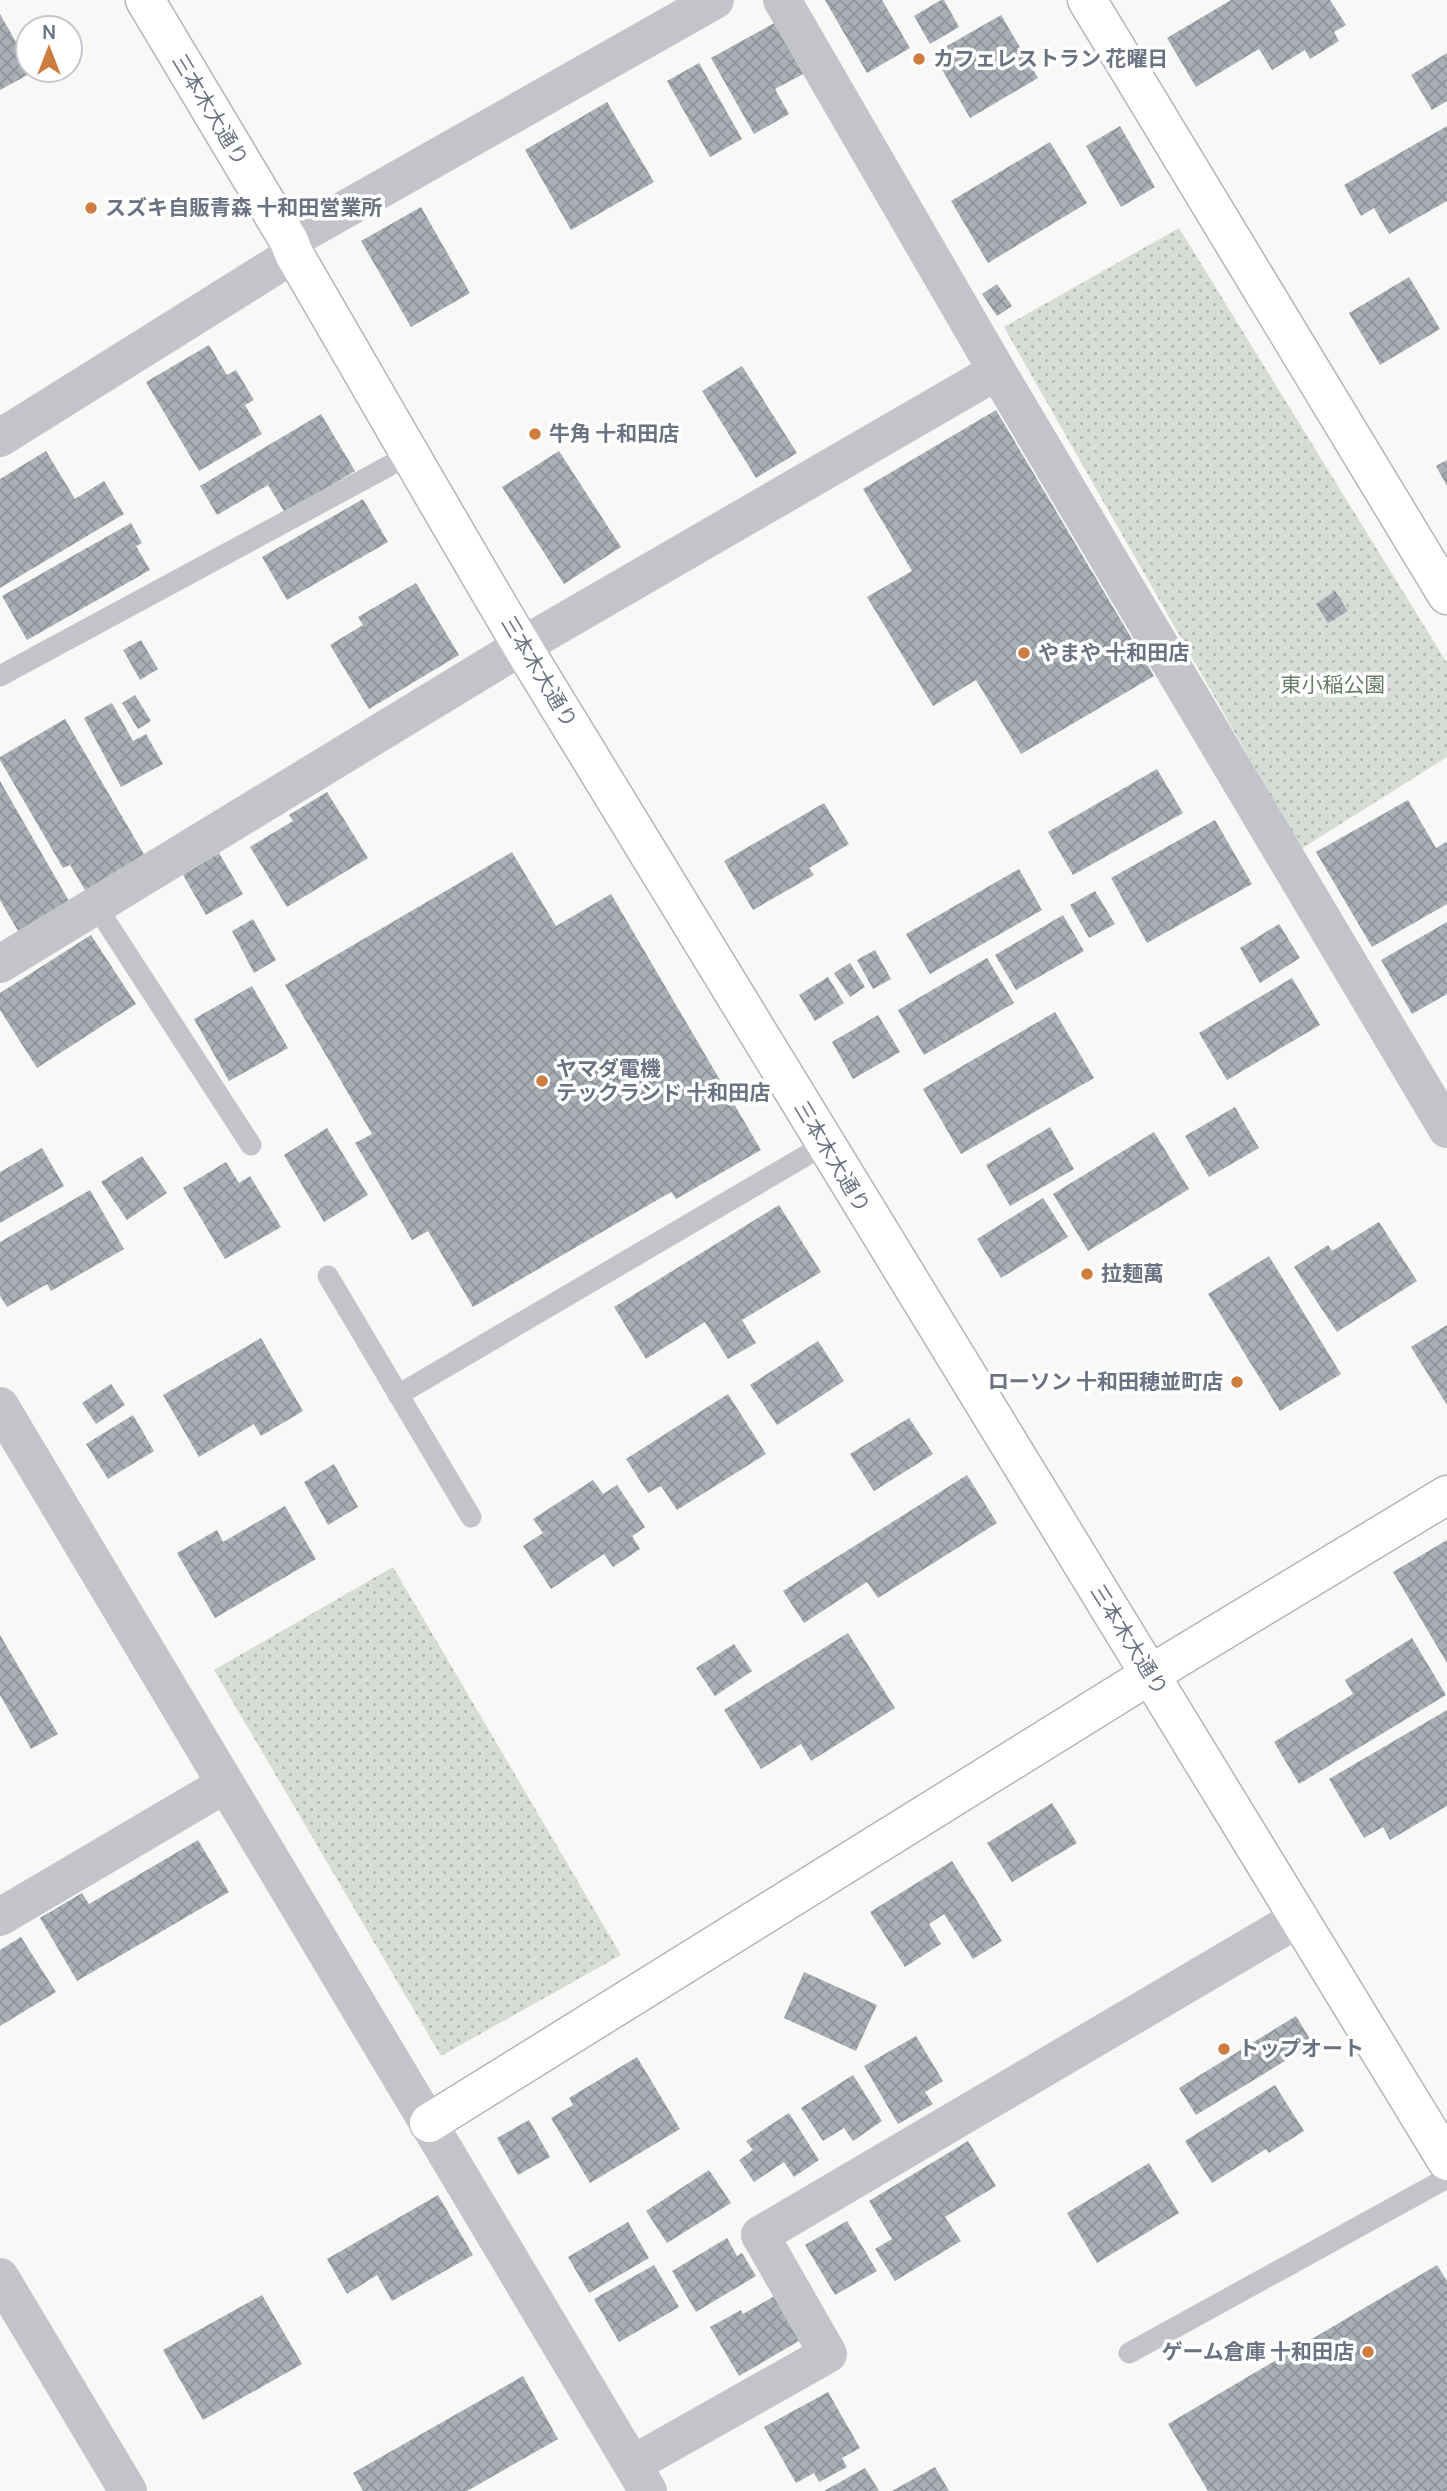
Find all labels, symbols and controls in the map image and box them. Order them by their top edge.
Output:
north arrow [14,14,84,84]
text: N [42,19,56,45]
place label: カフェレストラン 花曜日 [933,44,1168,72]
street label: 三本木大通り [166,48,255,171]
marker: カフェレストラン 花曜日 [911,51,927,67]
place label: スズキ自販青森 十和田営業所 [105,193,382,221]
marker: スズキ自販青森 十和田営業所 [83,200,99,216]
place label: 牛角 十和田店 [549,419,679,447]
marker: 牛角 十和田店 [527,426,543,442]
street label: 三本木大通り [495,610,584,733]
place label: やまや 十和田店 [1038,638,1189,666]
marker: やまや 十和田店 [1016,645,1032,661]
park label: 東小稲公園 [1281,670,1386,698]
place label: ヤマダ電機 テックランド 十和田店 [556,1054,770,1106]
marker: ヤマダ電機 テックランド 十和田店 [534,1073,550,1089]
street label: 三本木大通り [788,1095,877,1218]
place label: 拉麺萬 [1101,1259,1164,1287]
marker: 拉麺萬 [1079,1266,1095,1282]
place label: ローソン 十和田穂並町店 [988,1367,1223,1395]
marker: ローソン 十和田穂並町店 [1229,1374,1245,1390]
street label: 三本木大通り [1085,1579,1175,1700]
place label: トップオート [1238,2034,1364,2062]
marker: トップオート [1216,2041,1232,2057]
place label: ゲーム倉庫 十和田店 [1161,2337,1354,2365]
marker: ゲーム倉庫 十和田店 [1360,2344,1376,2360]

